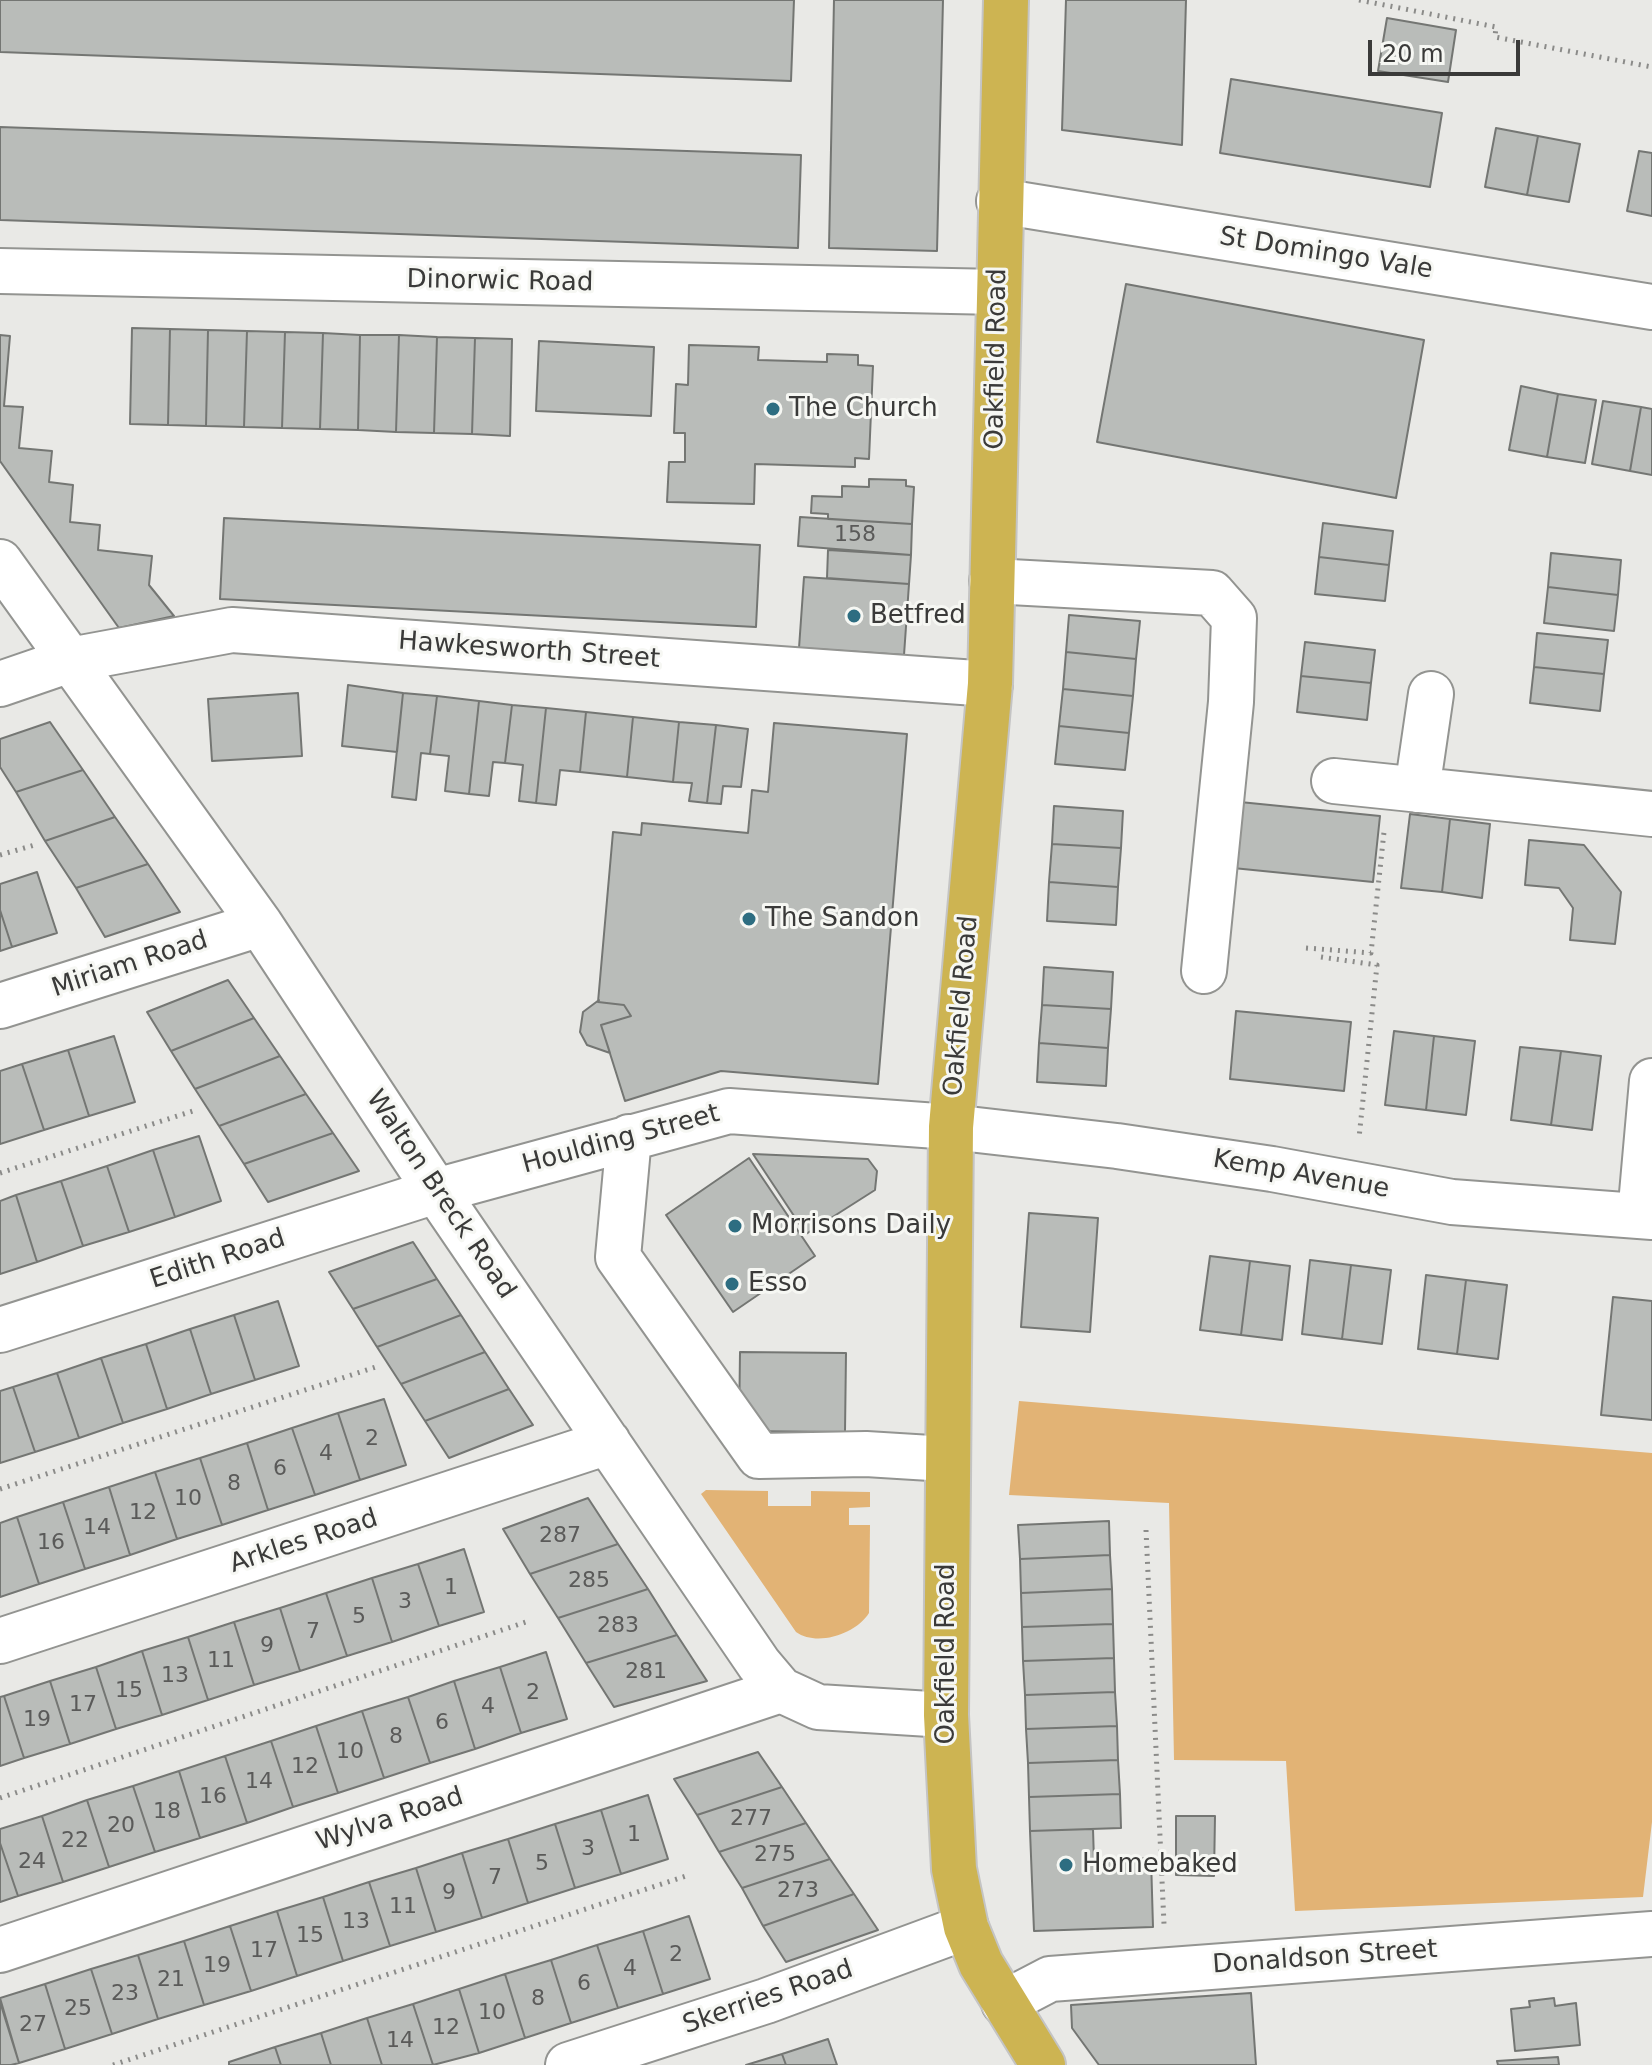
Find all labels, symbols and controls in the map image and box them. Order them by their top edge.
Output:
scale bar [1372,24,1524,74]
text: 20 m [1382,40,1444,68]
street label: St Domingo Vale [1217,222,1435,286]
street label: Dinorwic Road [406,265,594,299]
street label: Oakfield Road [980,268,1014,450]
place label: The Church [789,393,938,425]
marker: The Church [764,400,782,418]
house number: 158 [834,522,876,548]
place label: Betfred [870,600,966,632]
marker: Betfred [845,607,863,625]
street label: Hawkesworth Street [397,626,661,676]
place label: The Sandon [765,903,919,935]
marker: The Sandon [740,910,758,928]
street label: Oakfield Road [939,914,985,1098]
street label: Miriam Road [48,925,212,1005]
street label: Walton Breck Road [359,1085,521,1305]
street label: Houlding Street [519,1099,723,1181]
street label: Kemp Avenue [1210,1144,1392,1206]
place label: Morrisons Daily [751,1210,951,1242]
marker: Morrisons Daily [726,1217,744,1235]
street label: Edith Road [146,1223,290,1297]
place label: Esso [748,1268,807,1300]
marker: Esso [723,1275,741,1293]
house number: 2 [365,1426,379,1452]
house number: 4 [319,1441,333,1467]
house number: 6 [273,1456,287,1482]
house number: 8 [227,1471,241,1497]
house number: 10 [174,1486,202,1512]
house number: 12 [129,1500,157,1526]
street label: Arkles Road [226,1503,382,1581]
house number: 14 [83,1515,111,1541]
house number: 287 [539,1523,581,1549]
house number: 16 [37,1530,65,1556]
street label: Oakfield Road [931,1563,963,1745]
house number: 285 [568,1568,610,1594]
house number: 1 [444,1575,458,1601]
house number: 3 [398,1589,412,1615]
house number: 5 [352,1604,366,1630]
house number: 283 [597,1613,639,1639]
house number: 7 [306,1619,320,1645]
house number: 9 [260,1633,274,1659]
house number: 11 [207,1648,235,1674]
house number: 281 [625,1659,667,1685]
house number: 13 [161,1663,189,1689]
house number: 15 [115,1678,143,1704]
house number: 2 [526,1680,540,1706]
house number: 17 [69,1692,97,1718]
house number: 4 [481,1694,495,1720]
house number: 19 [23,1707,51,1733]
house number: 6 [435,1710,449,1736]
house number: 8 [389,1724,403,1750]
house number: 10 [336,1739,364,1765]
house number: 12 [291,1754,319,1780]
house number: 14 [245,1769,273,1795]
street label: Wylva Road [313,1782,467,1858]
house number: 16 [199,1784,227,1810]
house number: 18 [153,1799,181,1825]
house number: 277 [730,1806,772,1832]
house number: 20 [107,1813,135,1839]
house number: 1 [627,1822,641,1848]
house number: 22 [61,1828,89,1854]
house number: 3 [581,1836,595,1862]
house number: 275 [754,1842,796,1868]
house number: 24 [18,1849,46,1875]
place label: Homebaked [1082,1849,1238,1881]
house number: 5 [535,1851,549,1877]
marker: Homebaked [1057,1856,1075,1874]
house number: 7 [488,1865,502,1891]
house number: 273 [777,1878,819,1904]
house number: 9 [442,1880,456,1906]
house number: 11 [389,1894,417,1920]
house number: 13 [342,1909,370,1935]
house number: 15 [296,1923,324,1949]
street label: Donaldson Street [1212,1935,1438,1981]
house number: 17 [250,1938,278,1964]
house number: 2 [669,1942,683,1968]
house number: 19 [203,1953,231,1979]
street label: Skerries Road [679,1954,857,2042]
house number: 4 [623,1956,637,1982]
house number: 21 [157,1967,185,1993]
house number: 6 [577,1971,591,1997]
house number: 23 [111,1981,139,2007]
house number: 8 [531,1986,545,2012]
house number: 25 [64,1996,92,2022]
house number: 10 [478,2000,506,2026]
house number: 27 [19,2012,47,2038]
house number: 12 [432,2015,460,2041]
house number: 14 [386,2028,414,2054]

